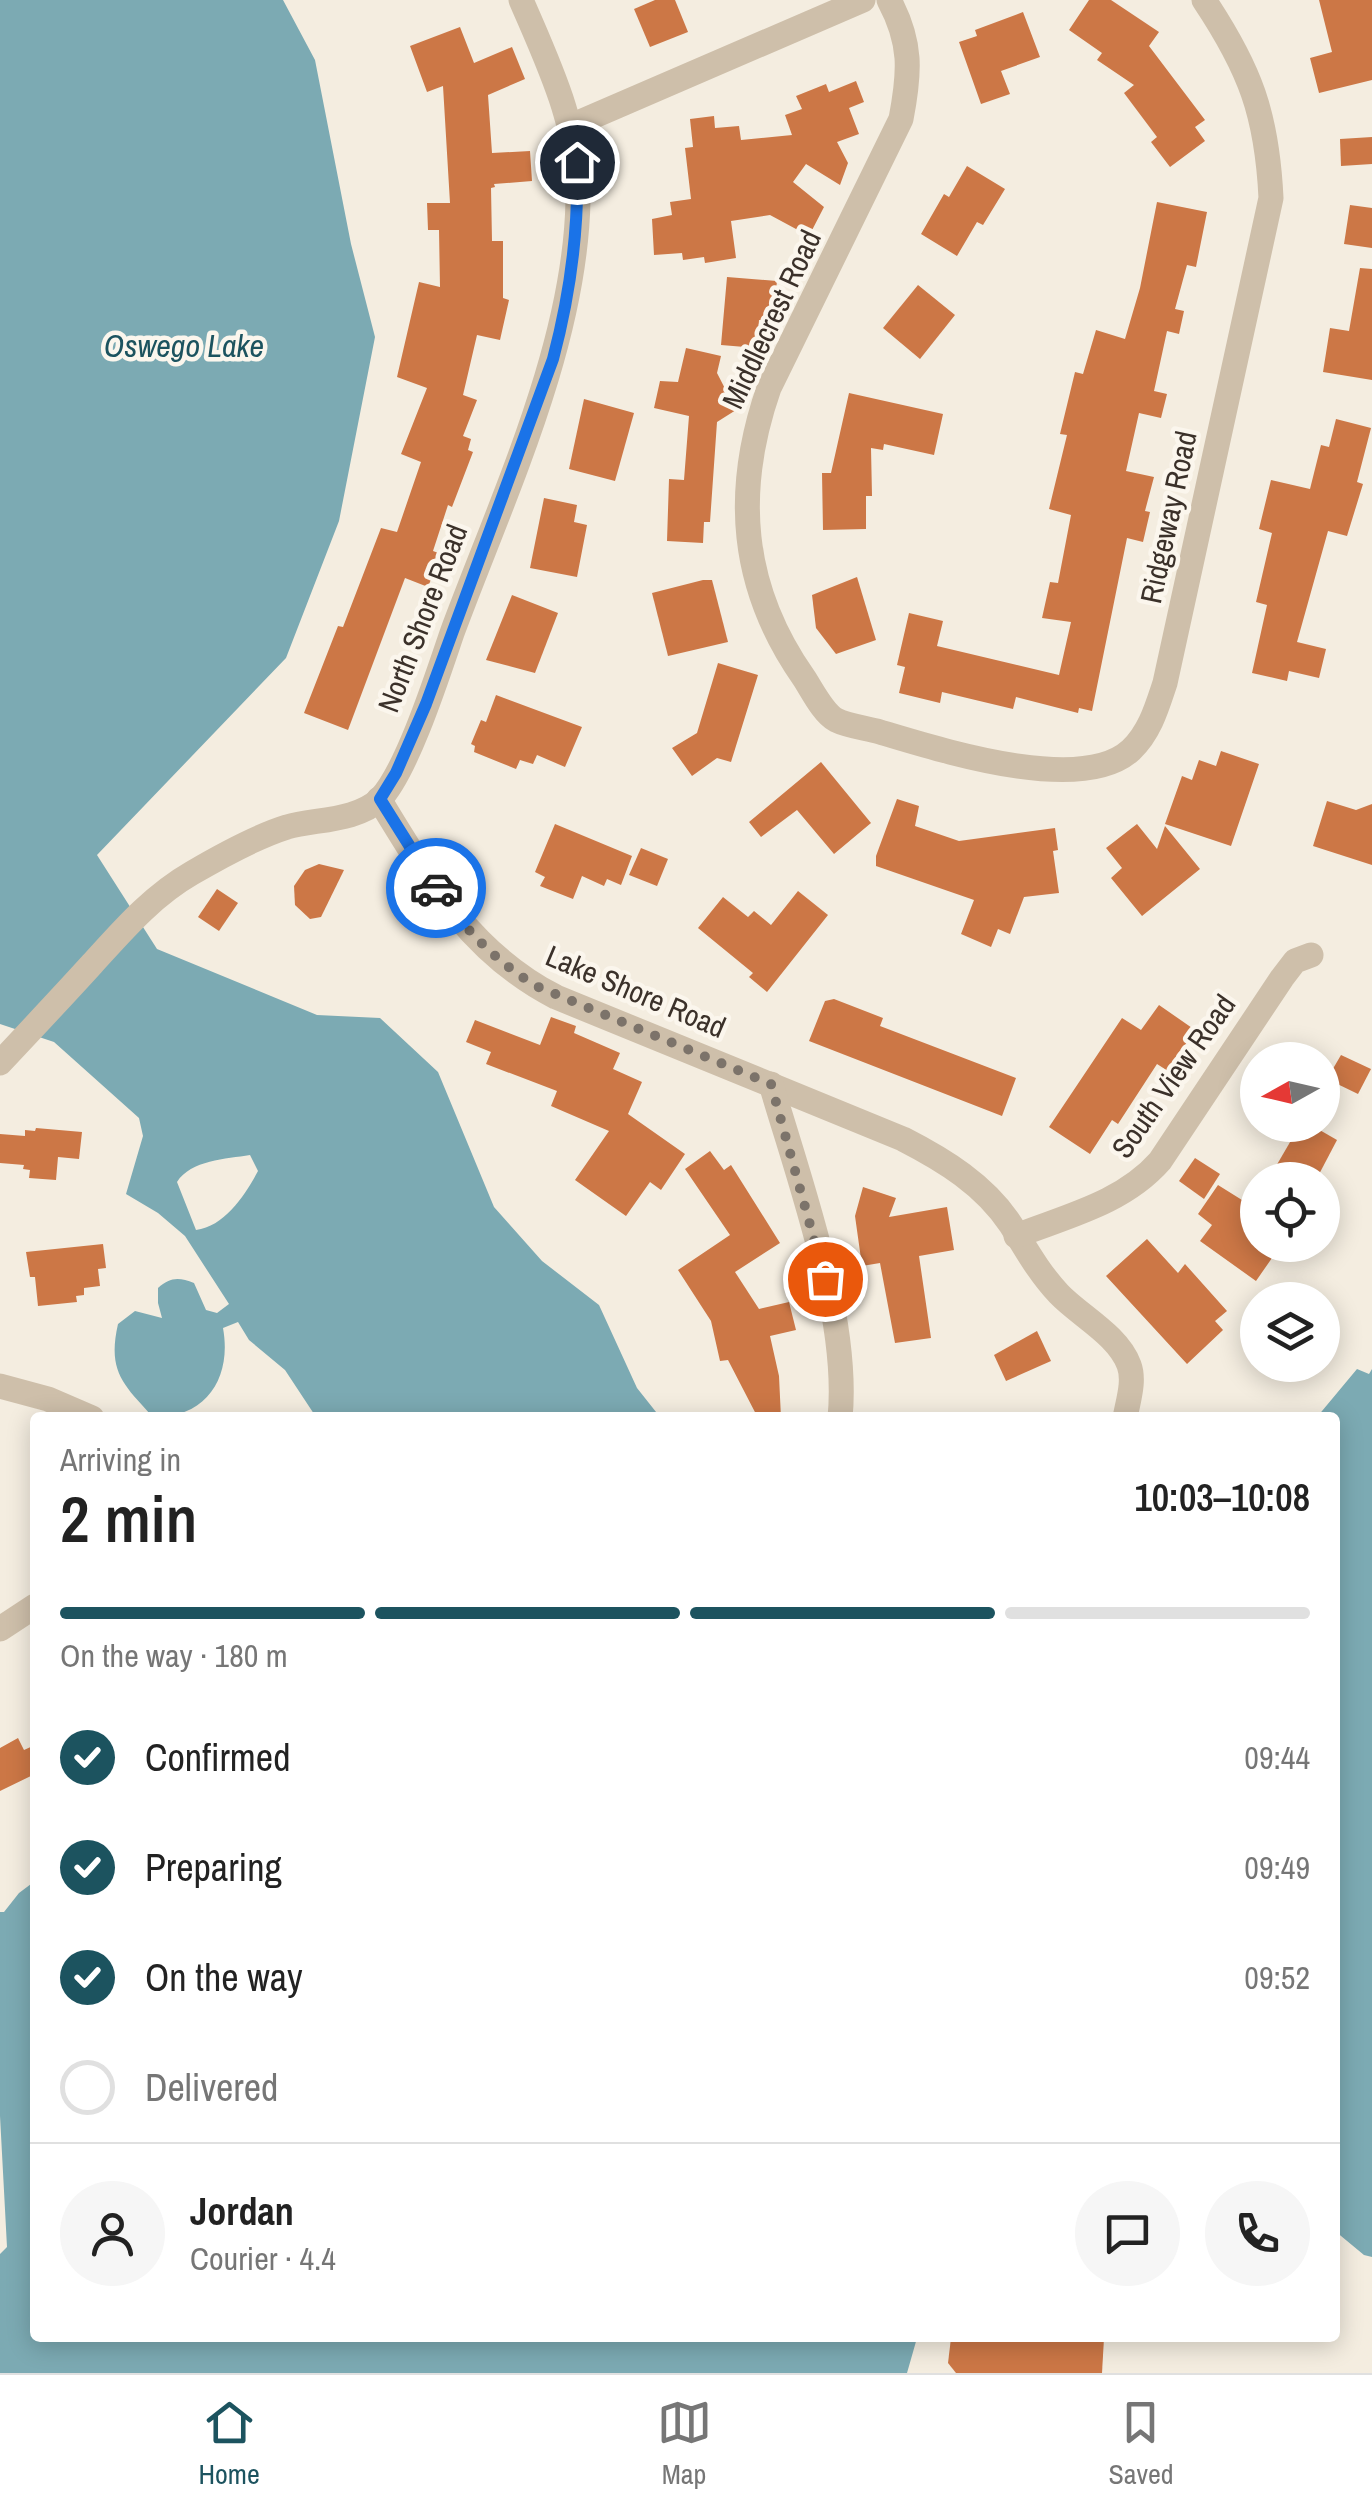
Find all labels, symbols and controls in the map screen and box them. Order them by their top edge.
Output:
pin [535,120,620,205]
icon: home [550,135,605,190]
street label: Middlecrest Road [712,223,830,415]
water label: Oswego Lake [104,324,264,367]
street label: Ridgeway Road [1130,427,1206,607]
street label: North Shore Road [368,518,476,718]
courier [386,838,486,938]
icon: car [409,861,464,916]
street label: Lake Shore Road [540,935,732,1047]
street label: South View Road [1102,986,1244,1166]
north arrow [1240,1042,1340,1142]
map controls [1240,1042,1340,1382]
button: locate [1240,1162,1340,1262]
pin [783,1237,868,1322]
icon: bag [798,1252,853,1307]
button: layers [1240,1282,1340,1382]
text: Arriving in [60,1438,181,1481]
text: 10:03–10:08 [1134,1472,1310,1523]
text: 2 min [60,1475,197,1562]
text: On the way · 180 m [60,1634,288,1677]
icon: check [60,1730,115,1785]
text: Confirmed [145,1732,290,1783]
text: 09:44 [1244,1736,1310,1779]
icon: check [60,1840,115,1895]
text: Preparing [145,1842,282,1893]
text: 09:49 [1244,1846,1310,1889]
icon: check [60,1950,115,2005]
text: On the way [145,1952,303,2003]
text: 09:52 [1244,1956,1310,1999]
text: Delivered [145,2062,278,2113]
button: person [60,2181,165,2286]
button: chat [1075,2181,1180,2286]
button: phone [1205,2181,1310,2286]
text: Jordan [190,2186,294,2237]
text: Courier · 4.4 [190,2237,336,2280]
tab: Home [198,2395,260,2493]
tab: Map [657,2395,712,2493]
tab: Saved [1108,2395,1174,2493]

